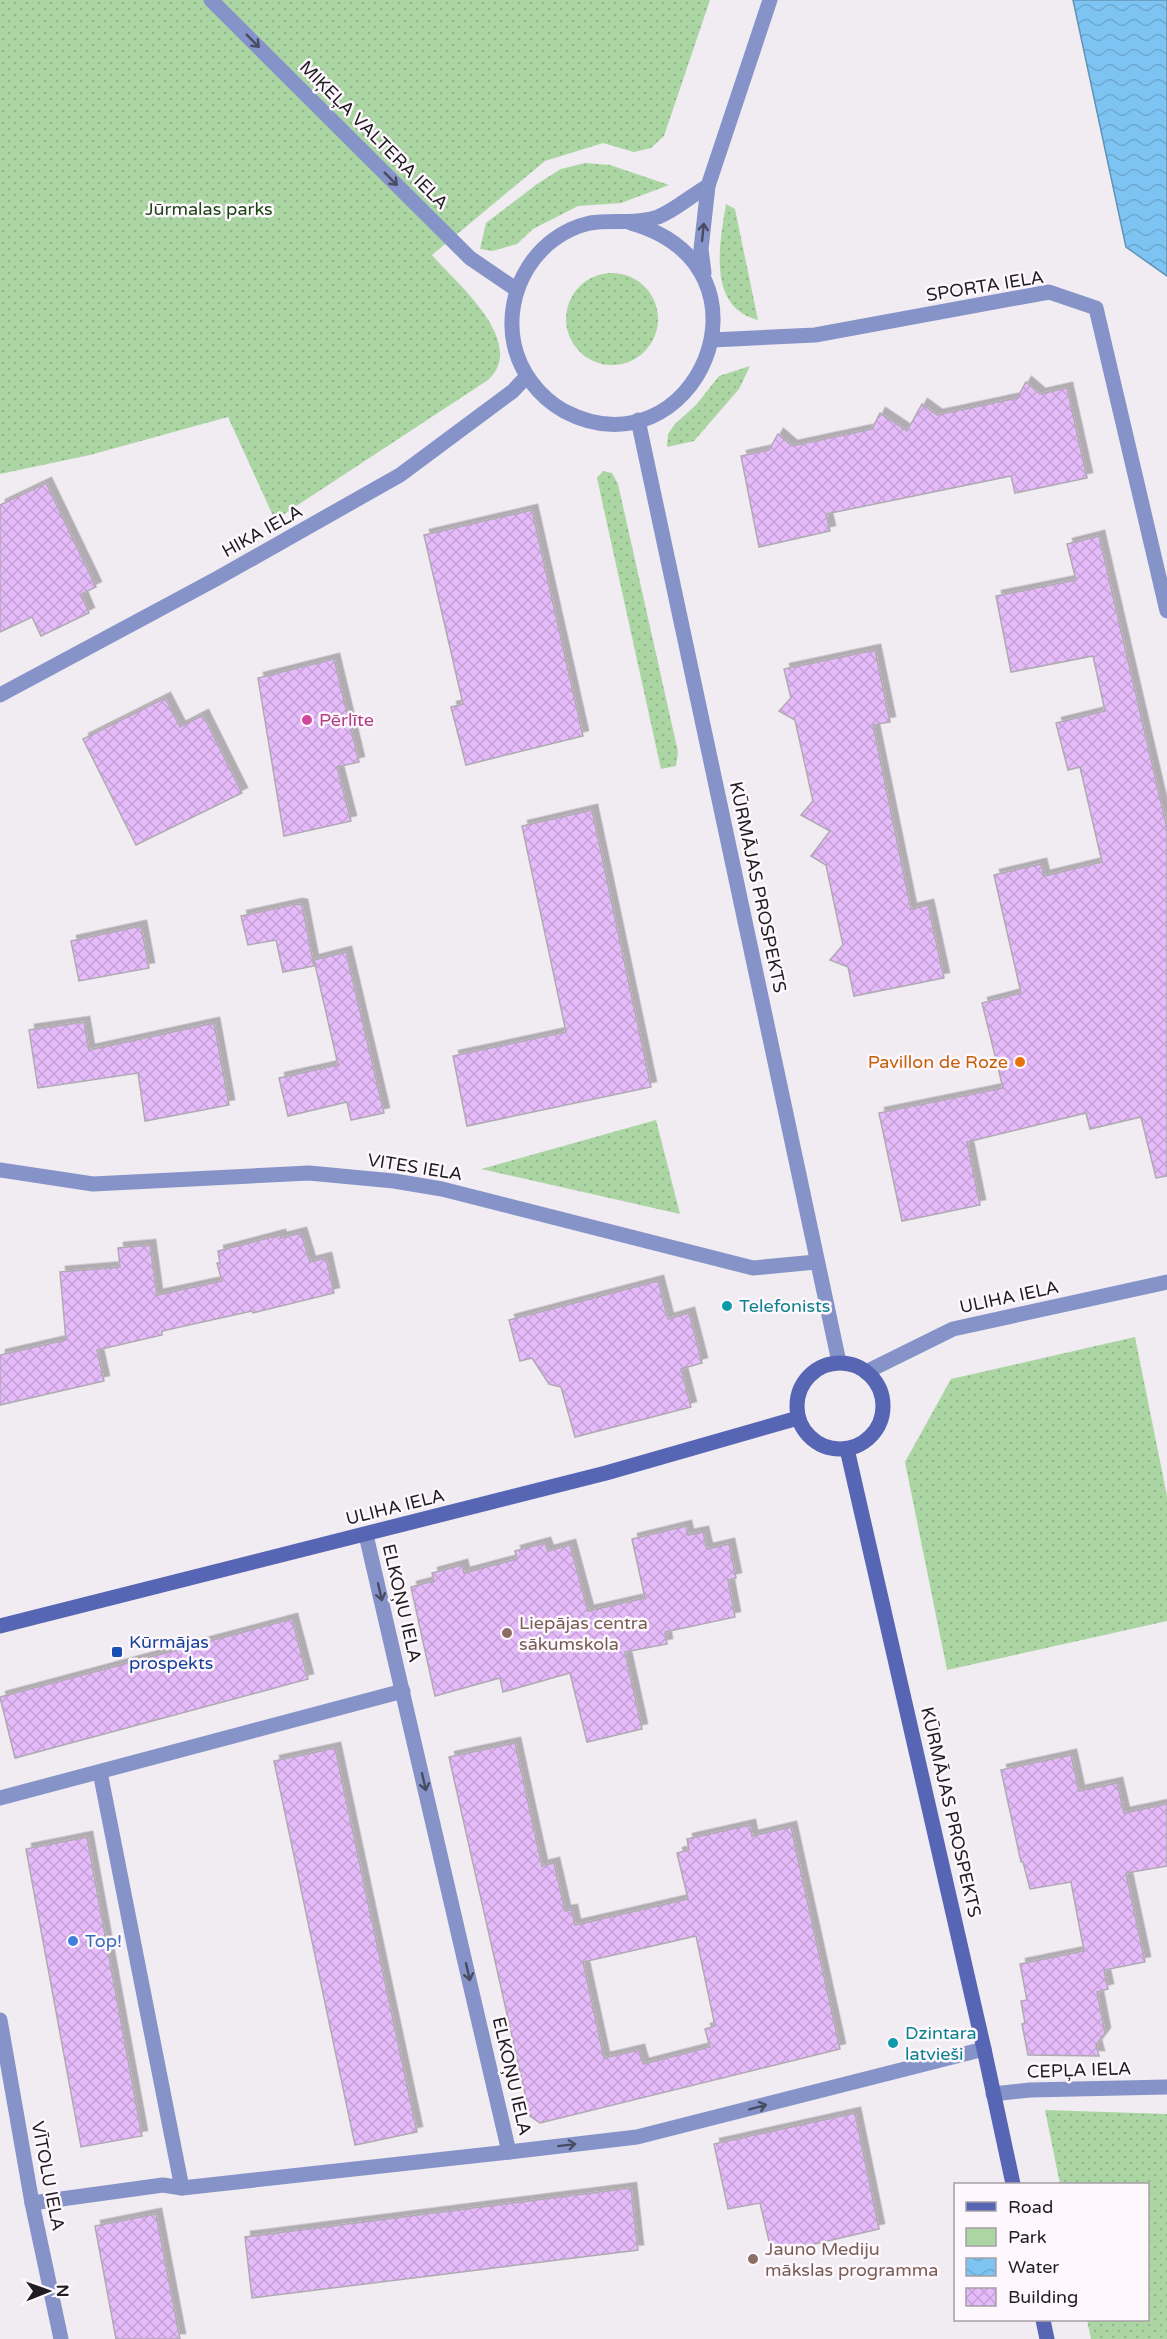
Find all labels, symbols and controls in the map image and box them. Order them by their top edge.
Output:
one-way arrow [245,34,260,49]
street label: MIĶEĻA VALTERA IELA [295,56,453,214]
one-way arrow [383,172,398,186]
park label: Jūrmalas parks [145,198,273,220]
one-way arrow [698,223,709,243]
street label: SPORTA IELA [925,266,1045,306]
street label: HIKA IELA [218,500,306,562]
place label: Pērlīte [319,709,374,731]
marker: Pērlīte [300,713,314,727]
street label: KŪRMĀJAS PROSPEKTS [725,779,791,995]
place label: Pavillon de Roze [868,1051,1008,1073]
marker: Pavillon de Roze [1013,1055,1027,1069]
street label: VITES IELA [366,1149,464,1185]
street label: ULIHA IELA [957,1276,1061,1318]
place label: Telefonists [739,1295,831,1317]
marker: Telefonists [720,1299,734,1313]
street label: ULIHA IELA [343,1484,447,1530]
street label: ELKOŅU IELA [378,1542,426,1664]
one-way arrow [374,1582,386,1601]
place label: Liepājas centra sākumskola [519,1612,648,1655]
marker: Liepājas centra sākumskola [500,1626,514,1640]
place label: Kūrmājas prospekts [129,1631,213,1674]
marker: Kūrmājas prospekts [110,1645,124,1659]
street label: KŪRMĀJAS PROSPEKTS [916,1705,986,1919]
one-way arrow [418,1772,430,1791]
place label: Top! [85,1930,122,1952]
marker: Top! [66,1934,80,1948]
one-way arrow [462,1962,474,1981]
street label: ELKOŅU IELA [488,2015,536,2137]
place label: Dzintara latvieši [905,2022,977,2065]
marker: Dzintara latvieši [886,2036,900,2050]
street label: CEPĻA IELA [1027,2057,1131,2083]
one-way arrow [748,2100,767,2112]
street label: VĪTOLU IELA [27,2119,69,2233]
one-way arrow [557,2140,577,2151]
legend [954,2183,1149,2321]
text: Road [1008,2196,1053,2218]
text: Park [1008,2226,1047,2248]
place label: Jauno Mediju mākslas programma [765,2238,938,2281]
marker: Jauno Mediju mākslas programma [746,2252,760,2266]
text: Water [1008,2256,1059,2278]
north arrow [18,2261,78,2321]
text: N [52,2284,72,2297]
text: Building [1008,2286,1078,2308]

